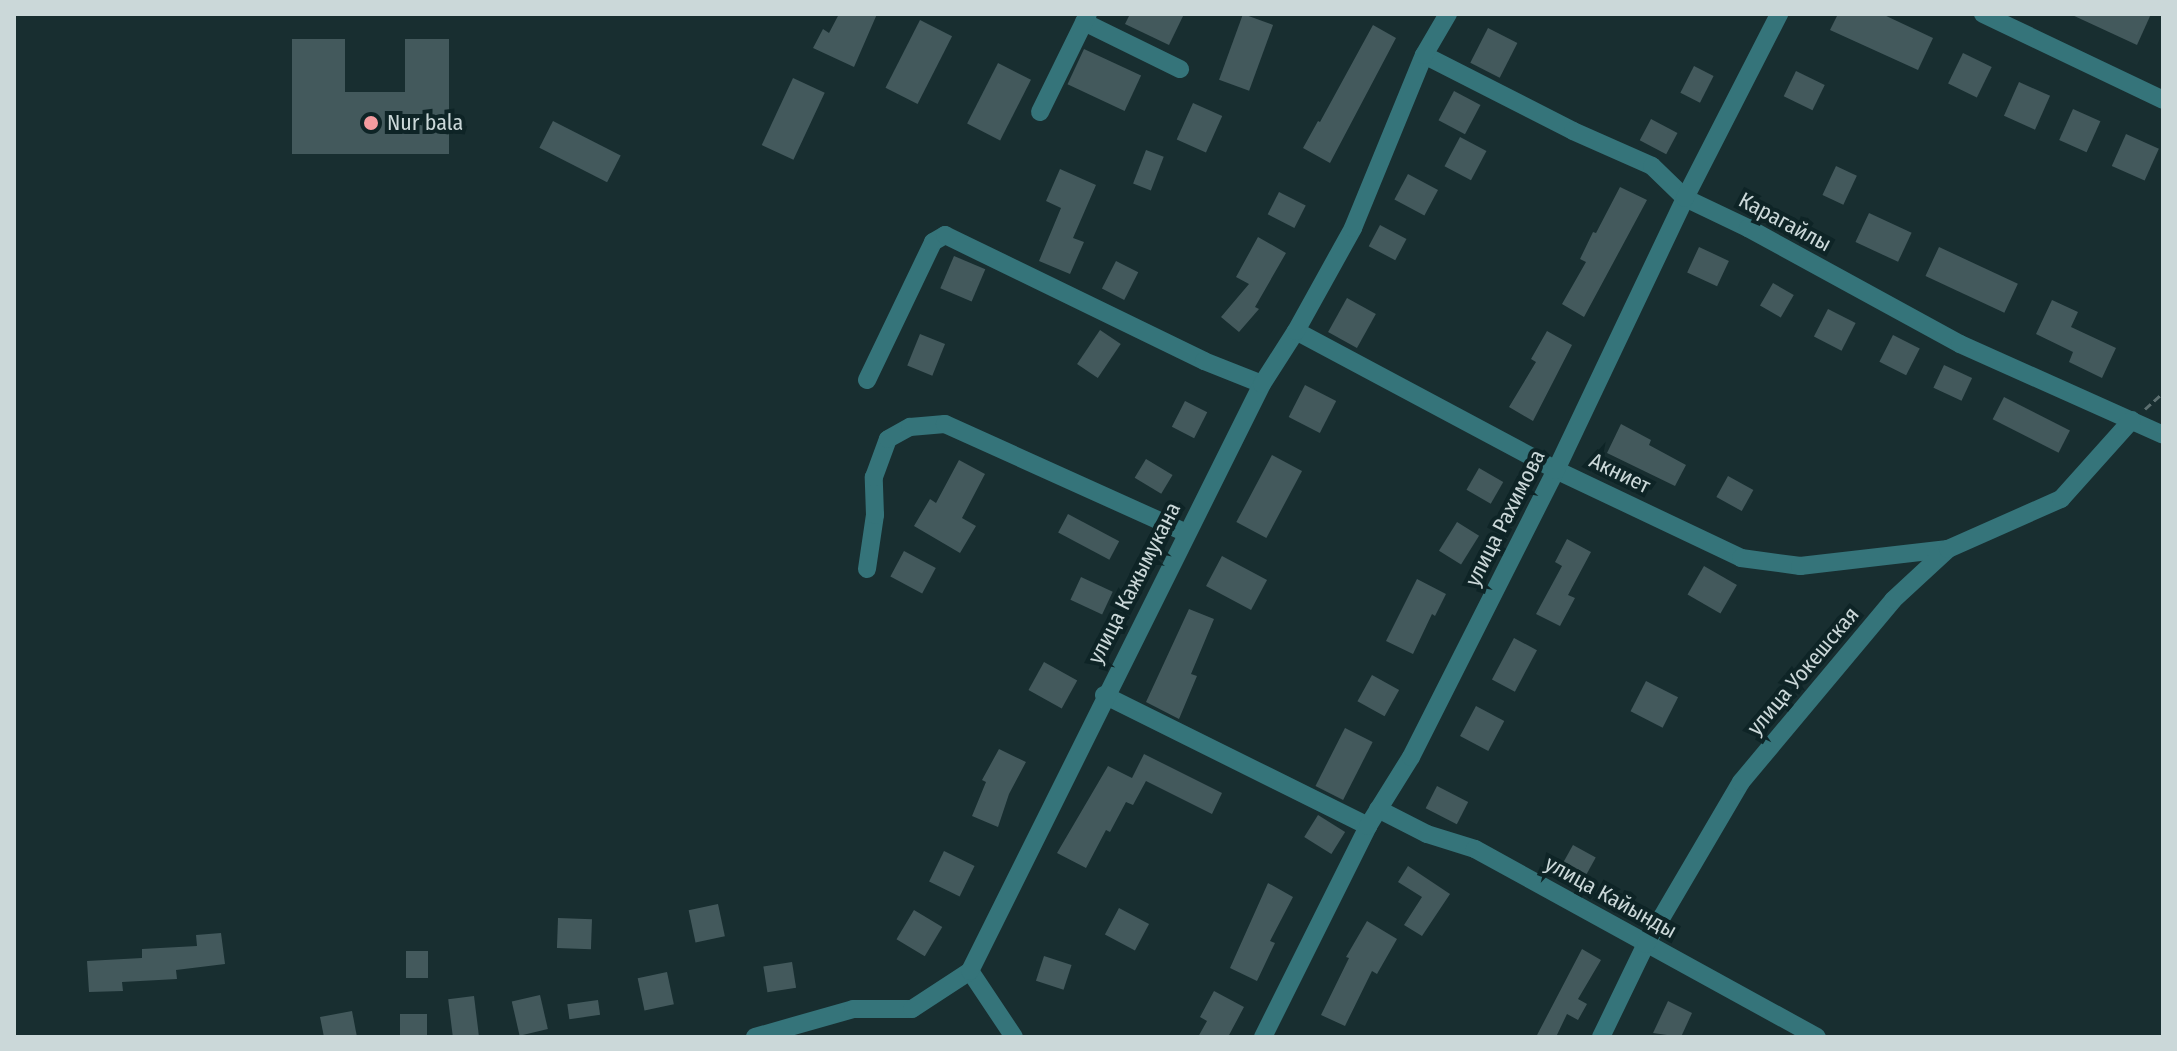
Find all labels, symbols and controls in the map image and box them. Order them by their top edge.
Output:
place label: Nur bala [387,110,463,136]
marker: Nur bala [362,114,380,132]
street label: Карагайлы [1734,187,1836,257]
street label: улица Рахимова [1459,445,1551,591]
street label: Акниет [1585,447,1655,499]
street label: улица Кажымукана [1082,498,1186,668]
street label: улица Уокешская [1742,601,1864,741]
street label: улица Кайынды [1541,850,1681,944]

